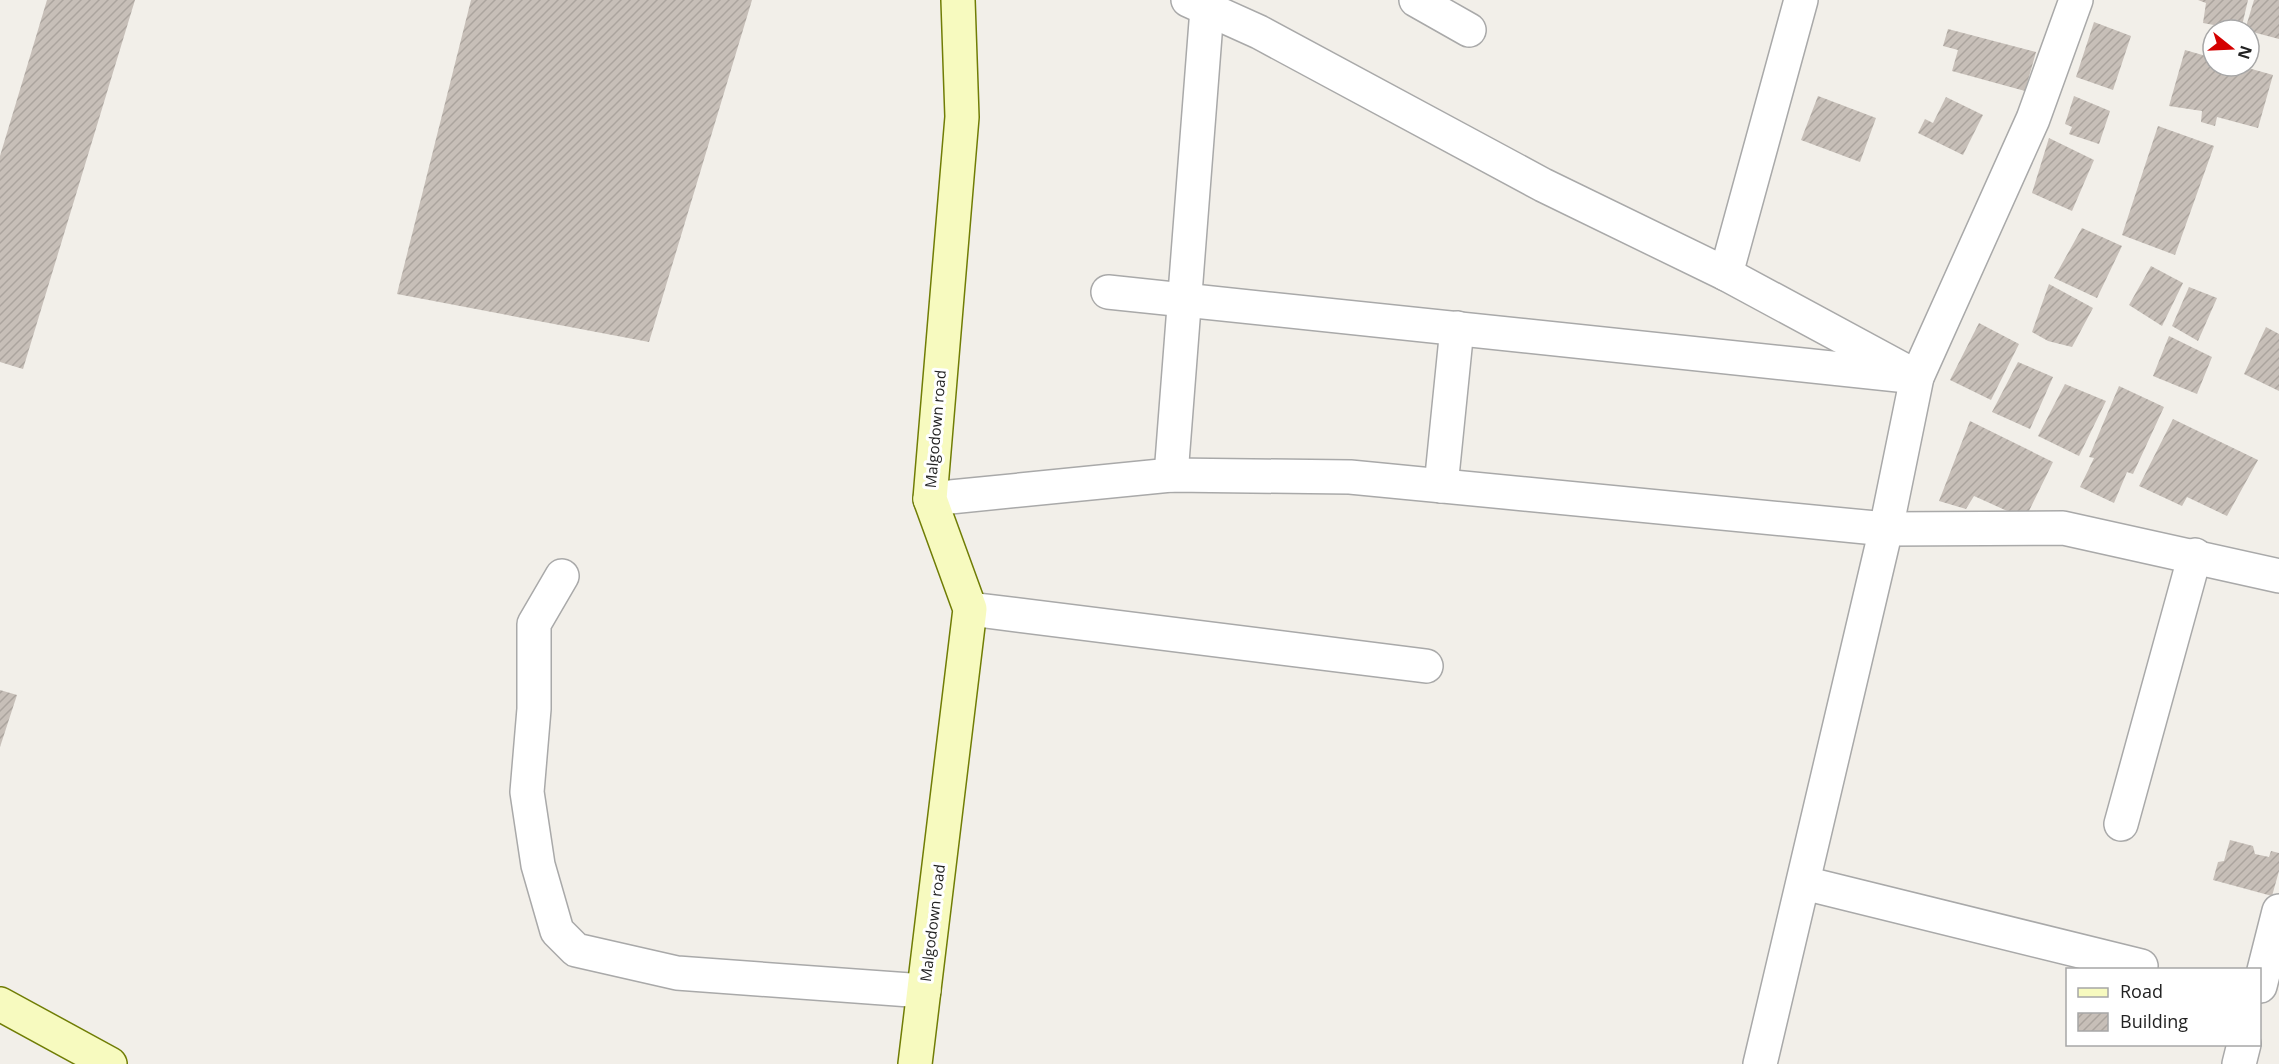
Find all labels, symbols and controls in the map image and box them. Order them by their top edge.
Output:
north arrow [2201,18,2261,78]
text: N [2233,43,2258,62]
street label: Malgodown road [920,369,950,489]
street label: Malgodown road [915,863,949,983]
legend [2066,968,2261,1046]
text: Road [2120,979,2163,1003]
text: Building [2120,1009,2188,1033]

